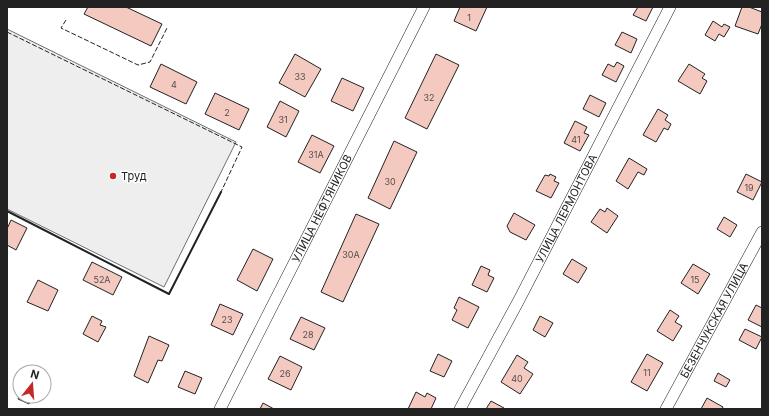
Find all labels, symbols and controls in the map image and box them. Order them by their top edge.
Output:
house number: 1 [467,12,471,23]
house number: 33 [294,71,306,82]
house number: 4 [171,79,177,90]
house number: 32 [423,92,435,103]
house number: 2 [224,107,230,118]
house number: 31 [278,114,288,125]
house number: 41 [571,134,581,145]
house number: 31А [308,149,324,160]
street label: УЛИЦА ЛЕРМОНТОВА [532,151,600,265]
street label: УЛИЦА НЕФТЯНИКОВ [289,152,355,265]
place label: Труд [121,169,147,183]
marker: Труд [108,171,118,181]
house number: 30 [384,176,396,187]
house number: 19 [744,182,754,193]
house number: 30А [342,249,360,260]
street label: БЕЗЕНЧУКСКАЯ УЛИЦА [677,260,751,380]
house number: 52А [93,274,111,285]
house number: 15 [690,274,700,285]
house number: 23 [221,314,233,325]
house number: 28 [302,329,314,340]
north arrow [12,364,52,404]
text: N [29,367,41,382]
house number: 11 [643,367,651,378]
house number: 26 [279,368,291,379]
house number: 40 [511,373,523,384]

